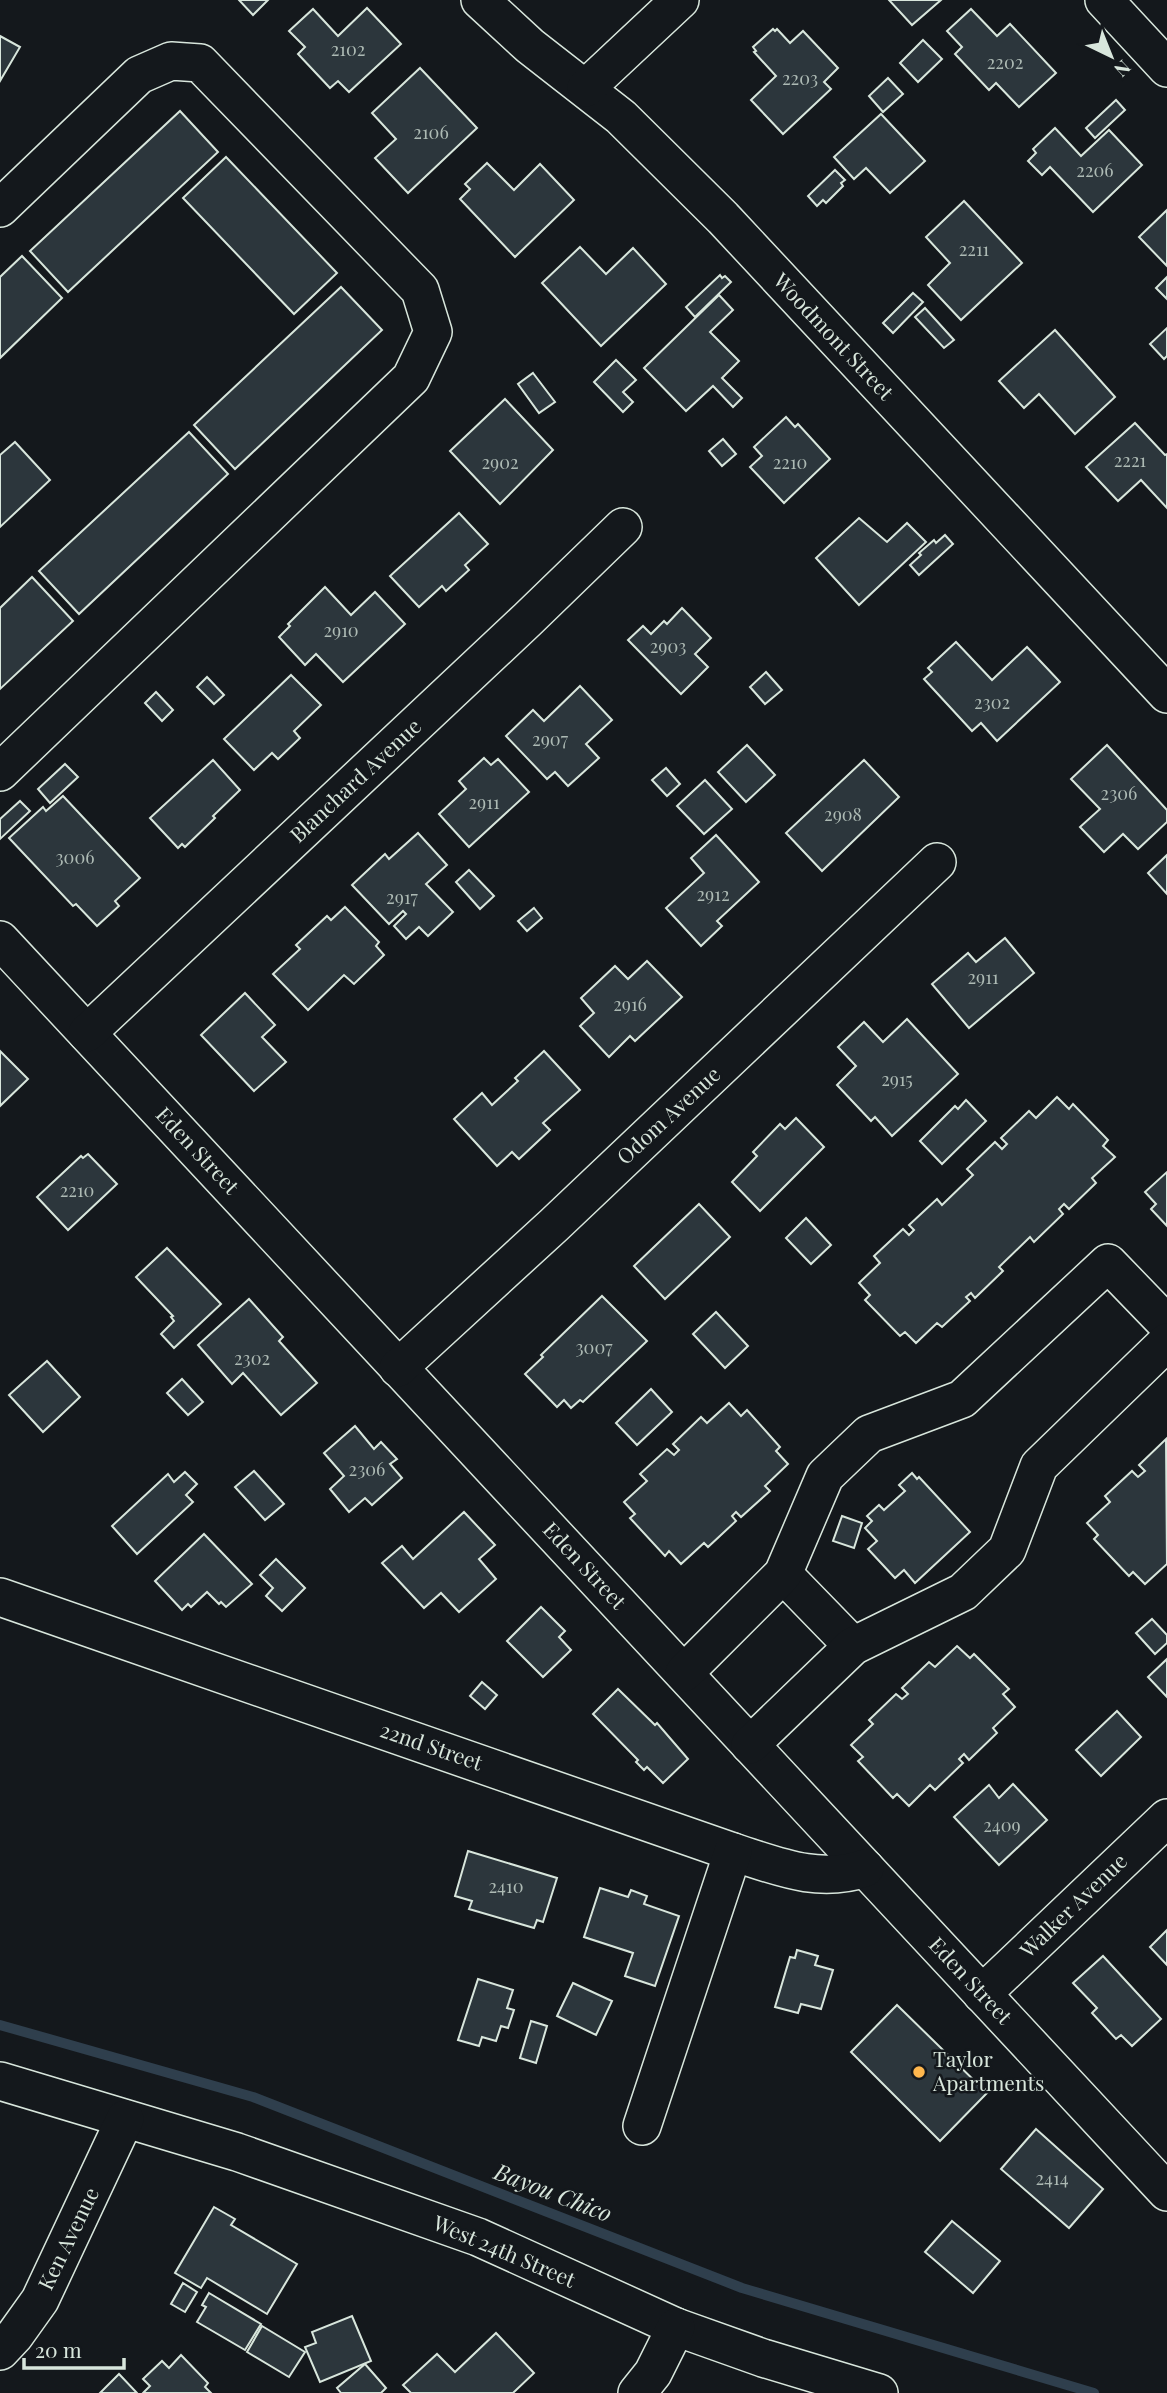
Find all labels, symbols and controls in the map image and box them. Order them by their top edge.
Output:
north arrow [1076,21,1146,91]
house number: 2102 [331,37,365,61]
house number: 2202 [987,50,1023,74]
text: N [1109,55,1137,84]
house number: 2203 [782,66,818,90]
house number: 2106 [413,120,449,144]
house number: 2206 [1076,158,1114,182]
house number: 2211 [959,237,990,261]
street label: Woodmont Street [768,265,901,406]
house number: 2221 [1114,448,1147,472]
house number: 2902 [481,450,519,474]
house number: 2210 [773,450,807,474]
house number: 2910 [323,618,359,642]
house number: 2903 [650,634,686,658]
house number: 2302 [974,690,1010,714]
street label: Blanchard Avenue [283,711,426,848]
house number: 2907 [532,727,569,751]
house number: 2306 [1101,781,1137,805]
house number: 2911 [468,790,500,814]
house number: 2908 [824,802,862,826]
house number: 3006 [55,845,95,869]
house number: 2912 [696,882,730,906]
house number: 2917 [386,885,419,909]
house number: 2911 [967,965,999,989]
house number: 2916 [613,992,647,1016]
street label: Odom Avenue [610,1059,725,1170]
house number: 2915 [881,1067,913,1091]
street label: Eden Street [151,1100,247,1200]
house number: 2210 [60,1178,94,1202]
house number: 3007 [575,1335,613,1359]
house number: 2302 [234,1346,270,1370]
house number: 2306 [349,1457,385,1481]
street label: Eden Street [538,1515,634,1615]
street label: 22nd Street [377,1715,487,1776]
house number: 2409 [983,1813,1021,1837]
street label: Walker Avenue [1012,1846,1132,1964]
house number: 2410 [489,1874,523,1898]
street label: Eden Street [924,1930,1020,2030]
place label: Taylor Apartments [932,2044,1044,2096]
marker: Taylor Apartments [911,2064,927,2080]
water label: Bayou Chico [489,2155,617,2228]
house number: 2414 [1035,2166,1069,2190]
street label: Ken Avenue [30,2182,104,2294]
street label: West 24th Street [429,2207,581,2293]
scale bar [24,2326,124,2370]
text: 20 m [35,2335,82,2363]

